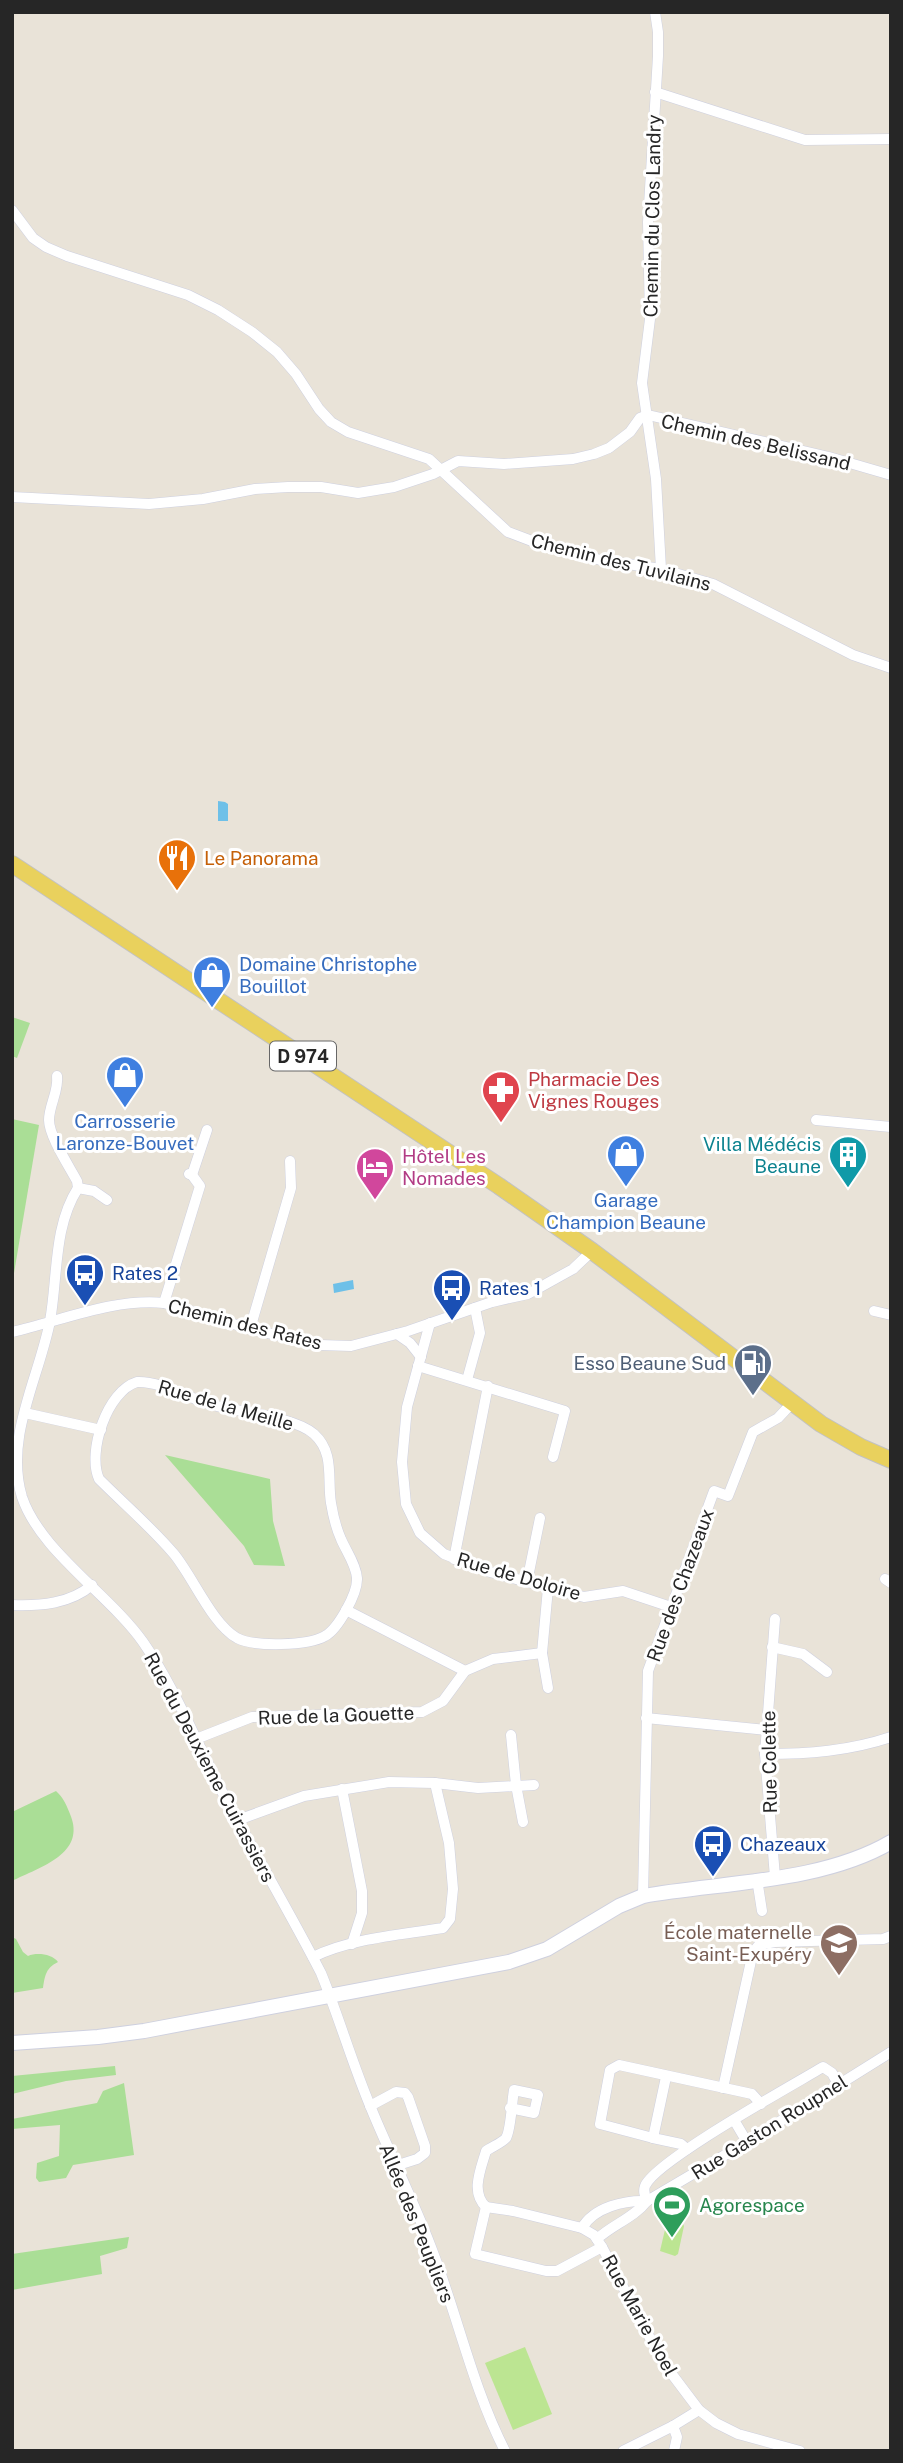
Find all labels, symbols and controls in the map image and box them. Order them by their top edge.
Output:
street label: Chemin du Clos Landry [639,114,665,318]
street label: Chemin des Belissand [659,410,853,474]
street label: Chemin des Tuvilains [529,529,713,595]
restaurant icon: Le Panorama [156,837,198,892]
place label: Le Panorama [204,847,318,869]
place label: Domaine Christophe Bouillot [239,953,417,997]
shop icon: Domaine Christophe Bouillot [191,954,233,1009]
road number: D 974 [270,1042,336,1070]
shop icon: Carrosserie Laronze-Bouvet [104,1054,146,1109]
place label: Pharmacie Des Vignes Rouges [528,1068,660,1112]
pharmacy icon: Pharmacie Des Vignes Rouges [480,1069,522,1124]
place label: Carrosserie Laronze-Bouvet [56,1110,194,1154]
shop icon: Garage Champion Beaune [605,1133,647,1188]
place label: Villa Médécis Beaune [703,1133,821,1177]
building icon: Villa Médécis Beaune [827,1134,869,1189]
place label: Hôtel Les Nomades [402,1145,486,1189]
hotel icon: Hôtel Les Nomades [354,1146,396,1201]
place label: Garage Champion Beaune [546,1189,706,1233]
bus stop icon: Rates 2 [64,1252,106,1307]
place label: Rates 2 [112,1262,178,1284]
bus stop icon: Rates 1 [431,1267,473,1322]
place label: Rates 1 [479,1277,542,1299]
street label: Chemin des Rates [166,1294,324,1354]
fuel station icon: Esso Beaune Sud [732,1342,774,1397]
place label: Esso Beaune Sud [574,1352,726,1374]
street label: Rue de la Meille [156,1375,296,1435]
street label: Rue des Chazeaux [642,1505,718,1665]
street label: Rue de Doloire [454,1548,584,1604]
street label: Rue du Deuxieme Cuirassiers [140,1648,280,1886]
street label: Rue de la Gouette [257,1701,415,1729]
street label: Rue Colette [757,1710,781,1814]
bus stop icon: Chazeaux [692,1823,734,1878]
place label: Chazeaux [740,1833,827,1855]
place label: École maternelle Saint-Exupéry [664,1921,812,1965]
school or university icon: École maternelle Saint-Exupéry [818,1922,860,1977]
street label: Rue Gaston Roupnel [687,2070,851,2184]
street label: Allée des Peupliers [375,2140,459,2306]
sports icon: Agorespace [651,2184,693,2239]
place label: Agorespace [699,2194,805,2216]
street label: Rue Marie Noel [598,2251,682,2379]

